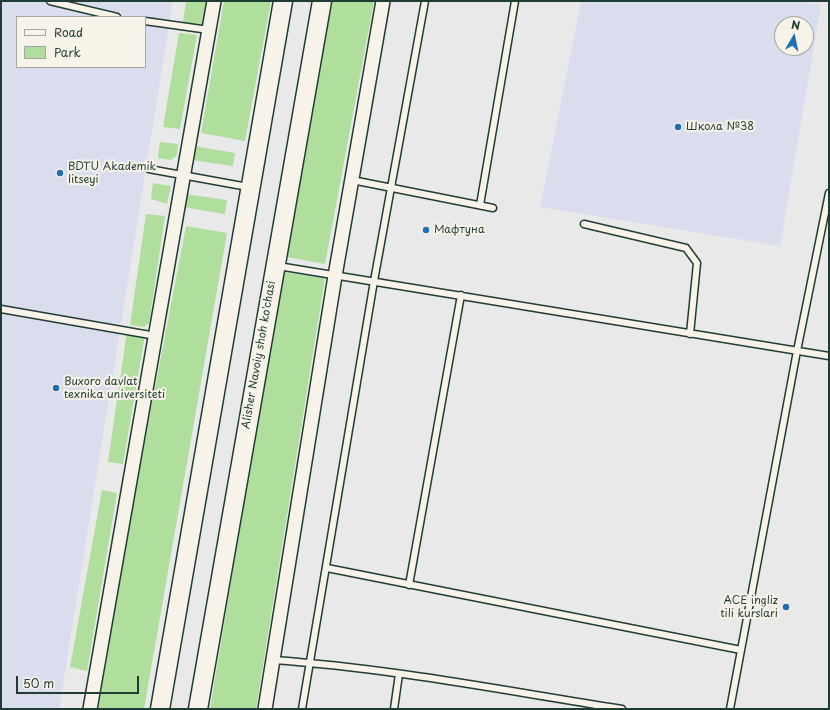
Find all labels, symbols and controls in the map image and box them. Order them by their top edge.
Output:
legend [16,16,146,68]
north arrow [774,16,814,56]
text: N [790,16,801,34]
text: Road [54,23,83,41]
text: Park [54,43,81,61]
place label: Школа №38 [686,120,754,134]
marker: Школа №38 [673,122,683,132]
place label: BDTU Akademik litseyi [68,160,156,186]
marker: BDTU Akademik litseyi [55,168,65,178]
place label: Мафтуна [434,223,485,237]
marker: Мафтуна [421,225,431,235]
street label: Alisher Navoiy shoh ko'chasi [239,280,279,430]
place label: Buxoro davlat texnika universiteti [64,375,165,401]
marker: Buxoro davlat texnika universiteti [51,383,61,393]
place label: ACE ingliz tili kurslari [720,594,778,620]
marker: ACE ingliz tili kurslari [781,602,791,612]
scale bar [18,668,141,694]
text: 50 m [23,674,54,692]

